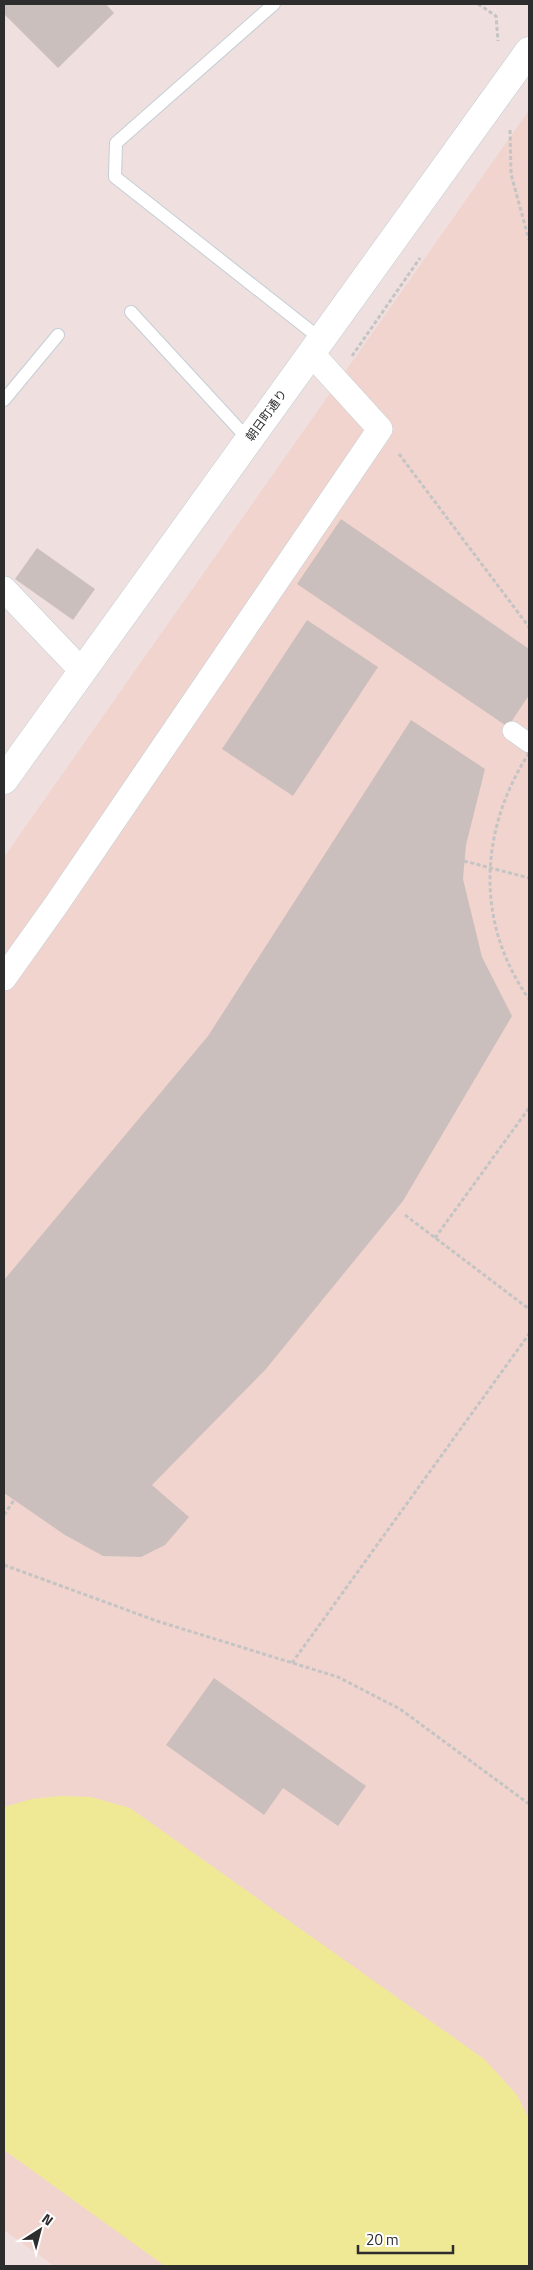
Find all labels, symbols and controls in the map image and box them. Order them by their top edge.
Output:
street label: 朝日町通り [241,385,291,445]
north arrow [15,2205,65,2255]
text: N [38,2208,58,2230]
scale bar [358,2222,453,2254]
text: 20 m [366,2228,399,2251]

